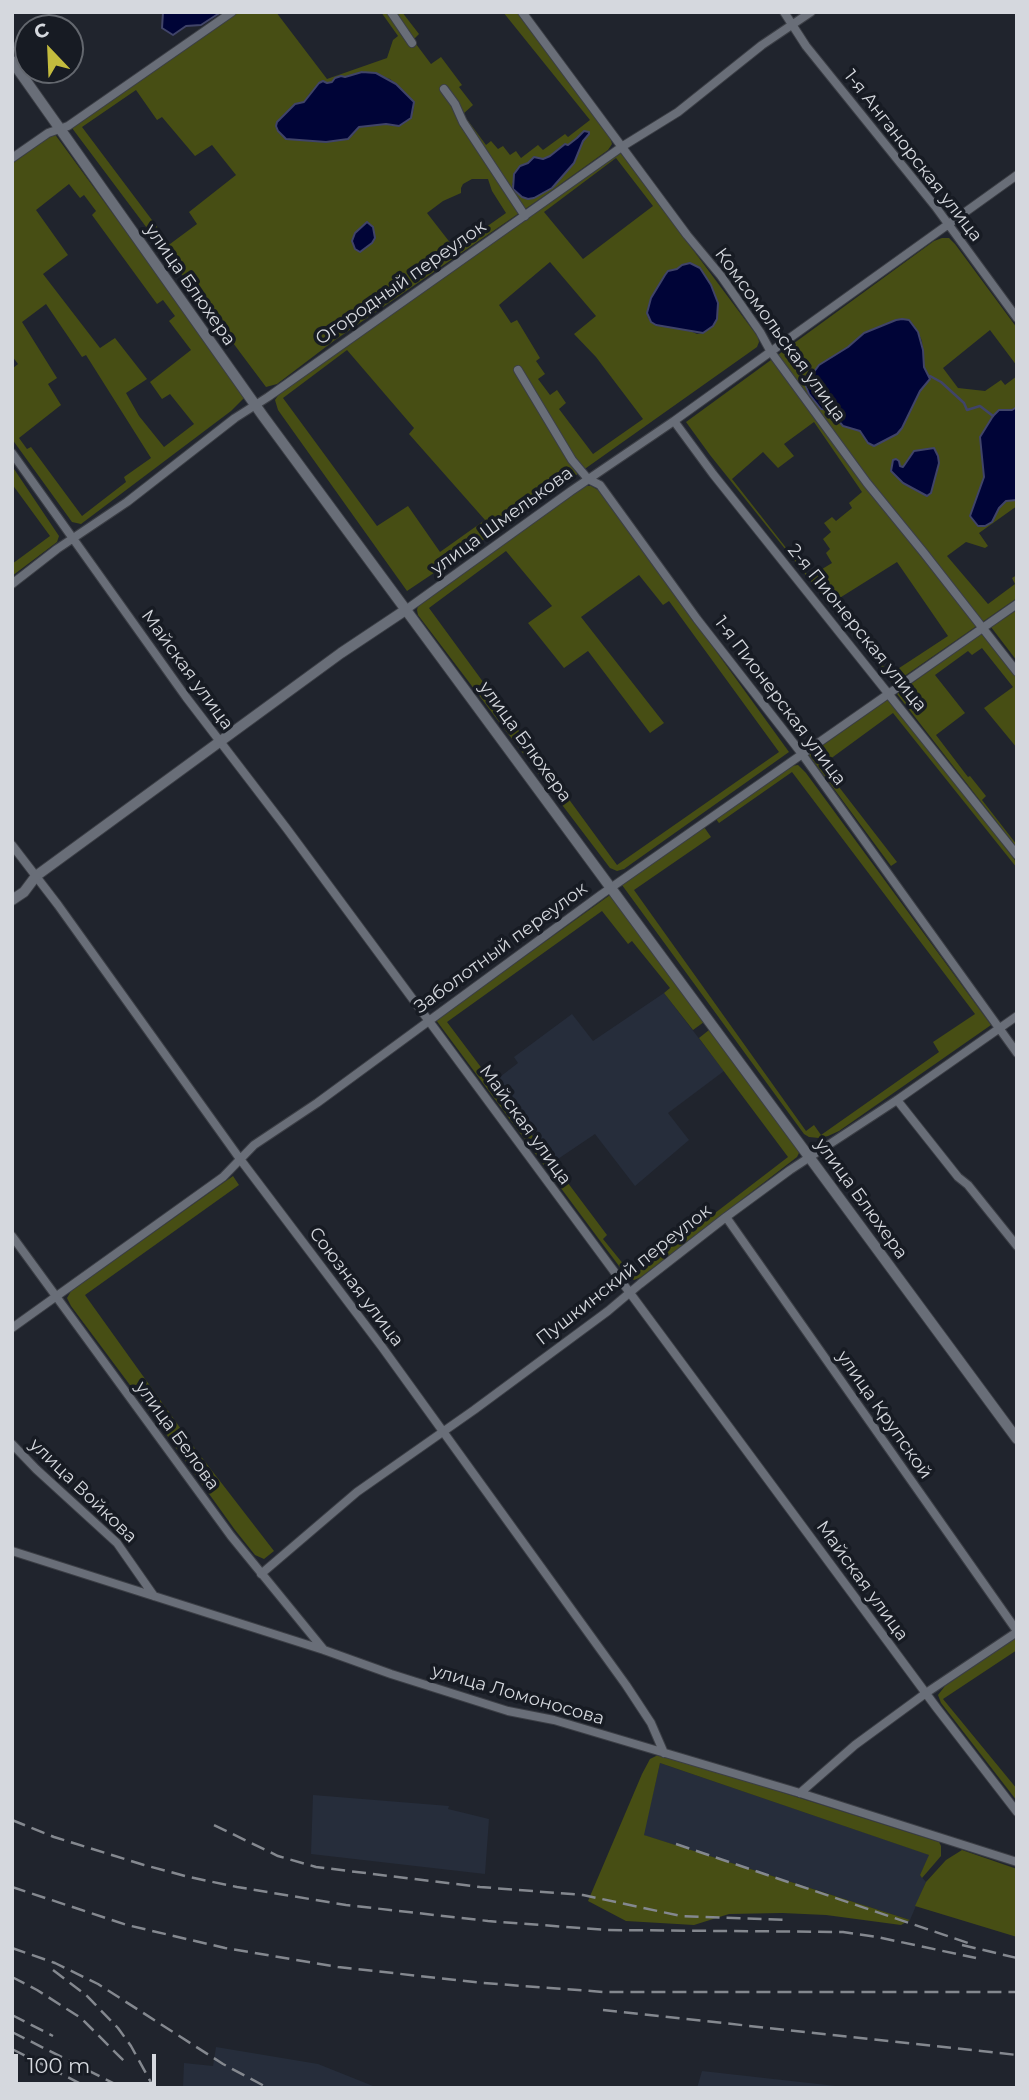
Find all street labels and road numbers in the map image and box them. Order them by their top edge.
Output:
street label: 1-я Анганорская улица [839,66,987,246]
street label: Огородный переулок [312,216,490,350]
street label: улица Блюхера [140,220,240,350]
street label: Комсомольская улица [710,244,850,426]
street label: улица Шмелькова [427,462,577,580]
street label: 2-я Пионерская улица [783,540,931,716]
street label: Майская улица [136,606,238,734]
street label: 1-я Пионерская улица [710,612,850,790]
street label: улица Блюхера [474,678,576,806]
street label: Заболотный переулок [410,878,592,1018]
street label: Майская улица [474,1061,576,1189]
street label: улица Блюхера [810,1135,912,1263]
street label: Пушкинский переулок [532,1200,716,1350]
street label: Союзная улица [304,1223,408,1351]
street label: улица Крупской [832,1347,936,1483]
street label: улица Белова [130,1377,224,1495]
street label: улица Войкова [25,1434,141,1548]
street label: Майская улица [811,1517,913,1645]
street label: улица Ломоносова [429,1660,607,1730]

